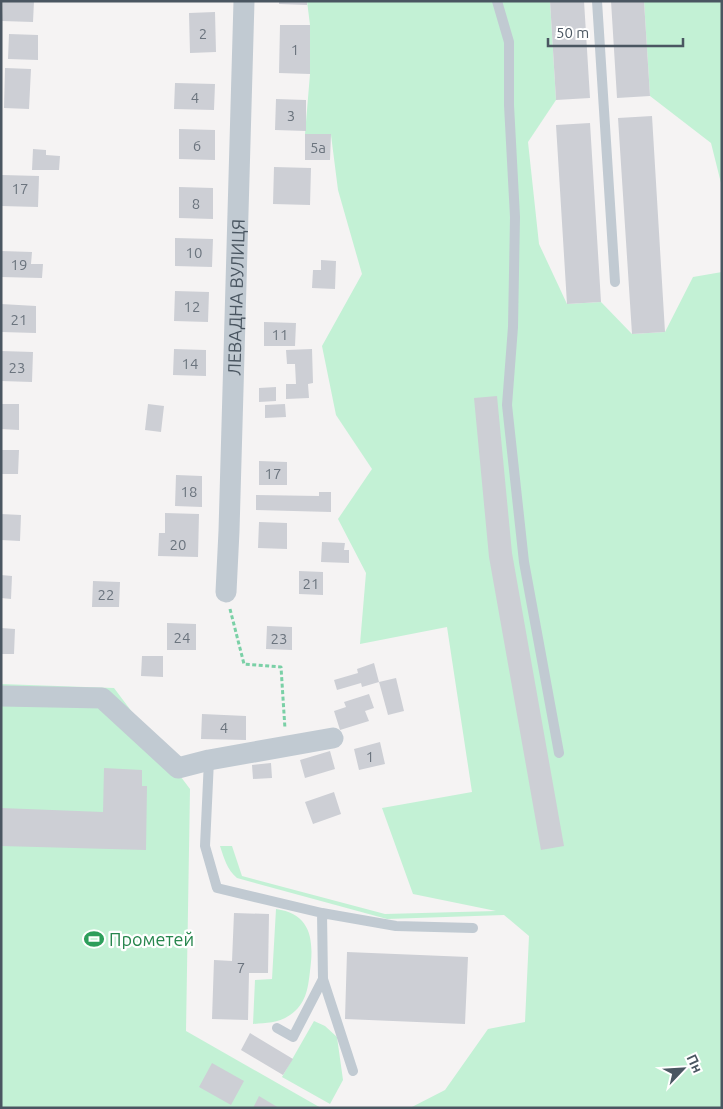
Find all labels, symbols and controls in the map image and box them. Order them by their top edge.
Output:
scale bar [548,15,683,47]
text: 50 m [556,24,589,41]
house number: 2 [199,25,207,42]
house number: 1 [291,41,299,58]
house number: 4 [191,89,199,106]
house number: 3 [287,107,295,124]
house number: 6 [193,137,201,154]
house number: 5а [310,139,326,156]
house number: 17 [12,180,28,197]
house number: 8 [192,195,200,212]
street label: ЛЕВАДНА ВУЛИЦЯ [223,219,248,376]
house number: 10 [186,244,202,261]
house number: 19 [11,256,27,273]
house number: 12 [184,298,200,315]
house number: 21 [11,311,27,328]
house number: 11 [272,326,288,343]
house number: 14 [182,355,198,372]
house number: 23 [9,359,25,376]
house number: 17 [265,465,281,482]
house number: 18 [181,483,197,500]
house number: 20 [170,536,186,553]
house number: 21 [303,575,319,592]
house number: 22 [98,586,114,603]
house number: 24 [174,629,190,646]
house number: 23 [271,630,287,647]
house number: 4 [220,719,228,736]
house number: 1 [366,748,374,765]
sports icon: Прометей [83,928,105,950]
place label: Прометей [109,929,194,949]
house number: 7 [237,959,245,976]
north arrow [658,1044,708,1094]
text: Пн [684,1052,706,1075]

